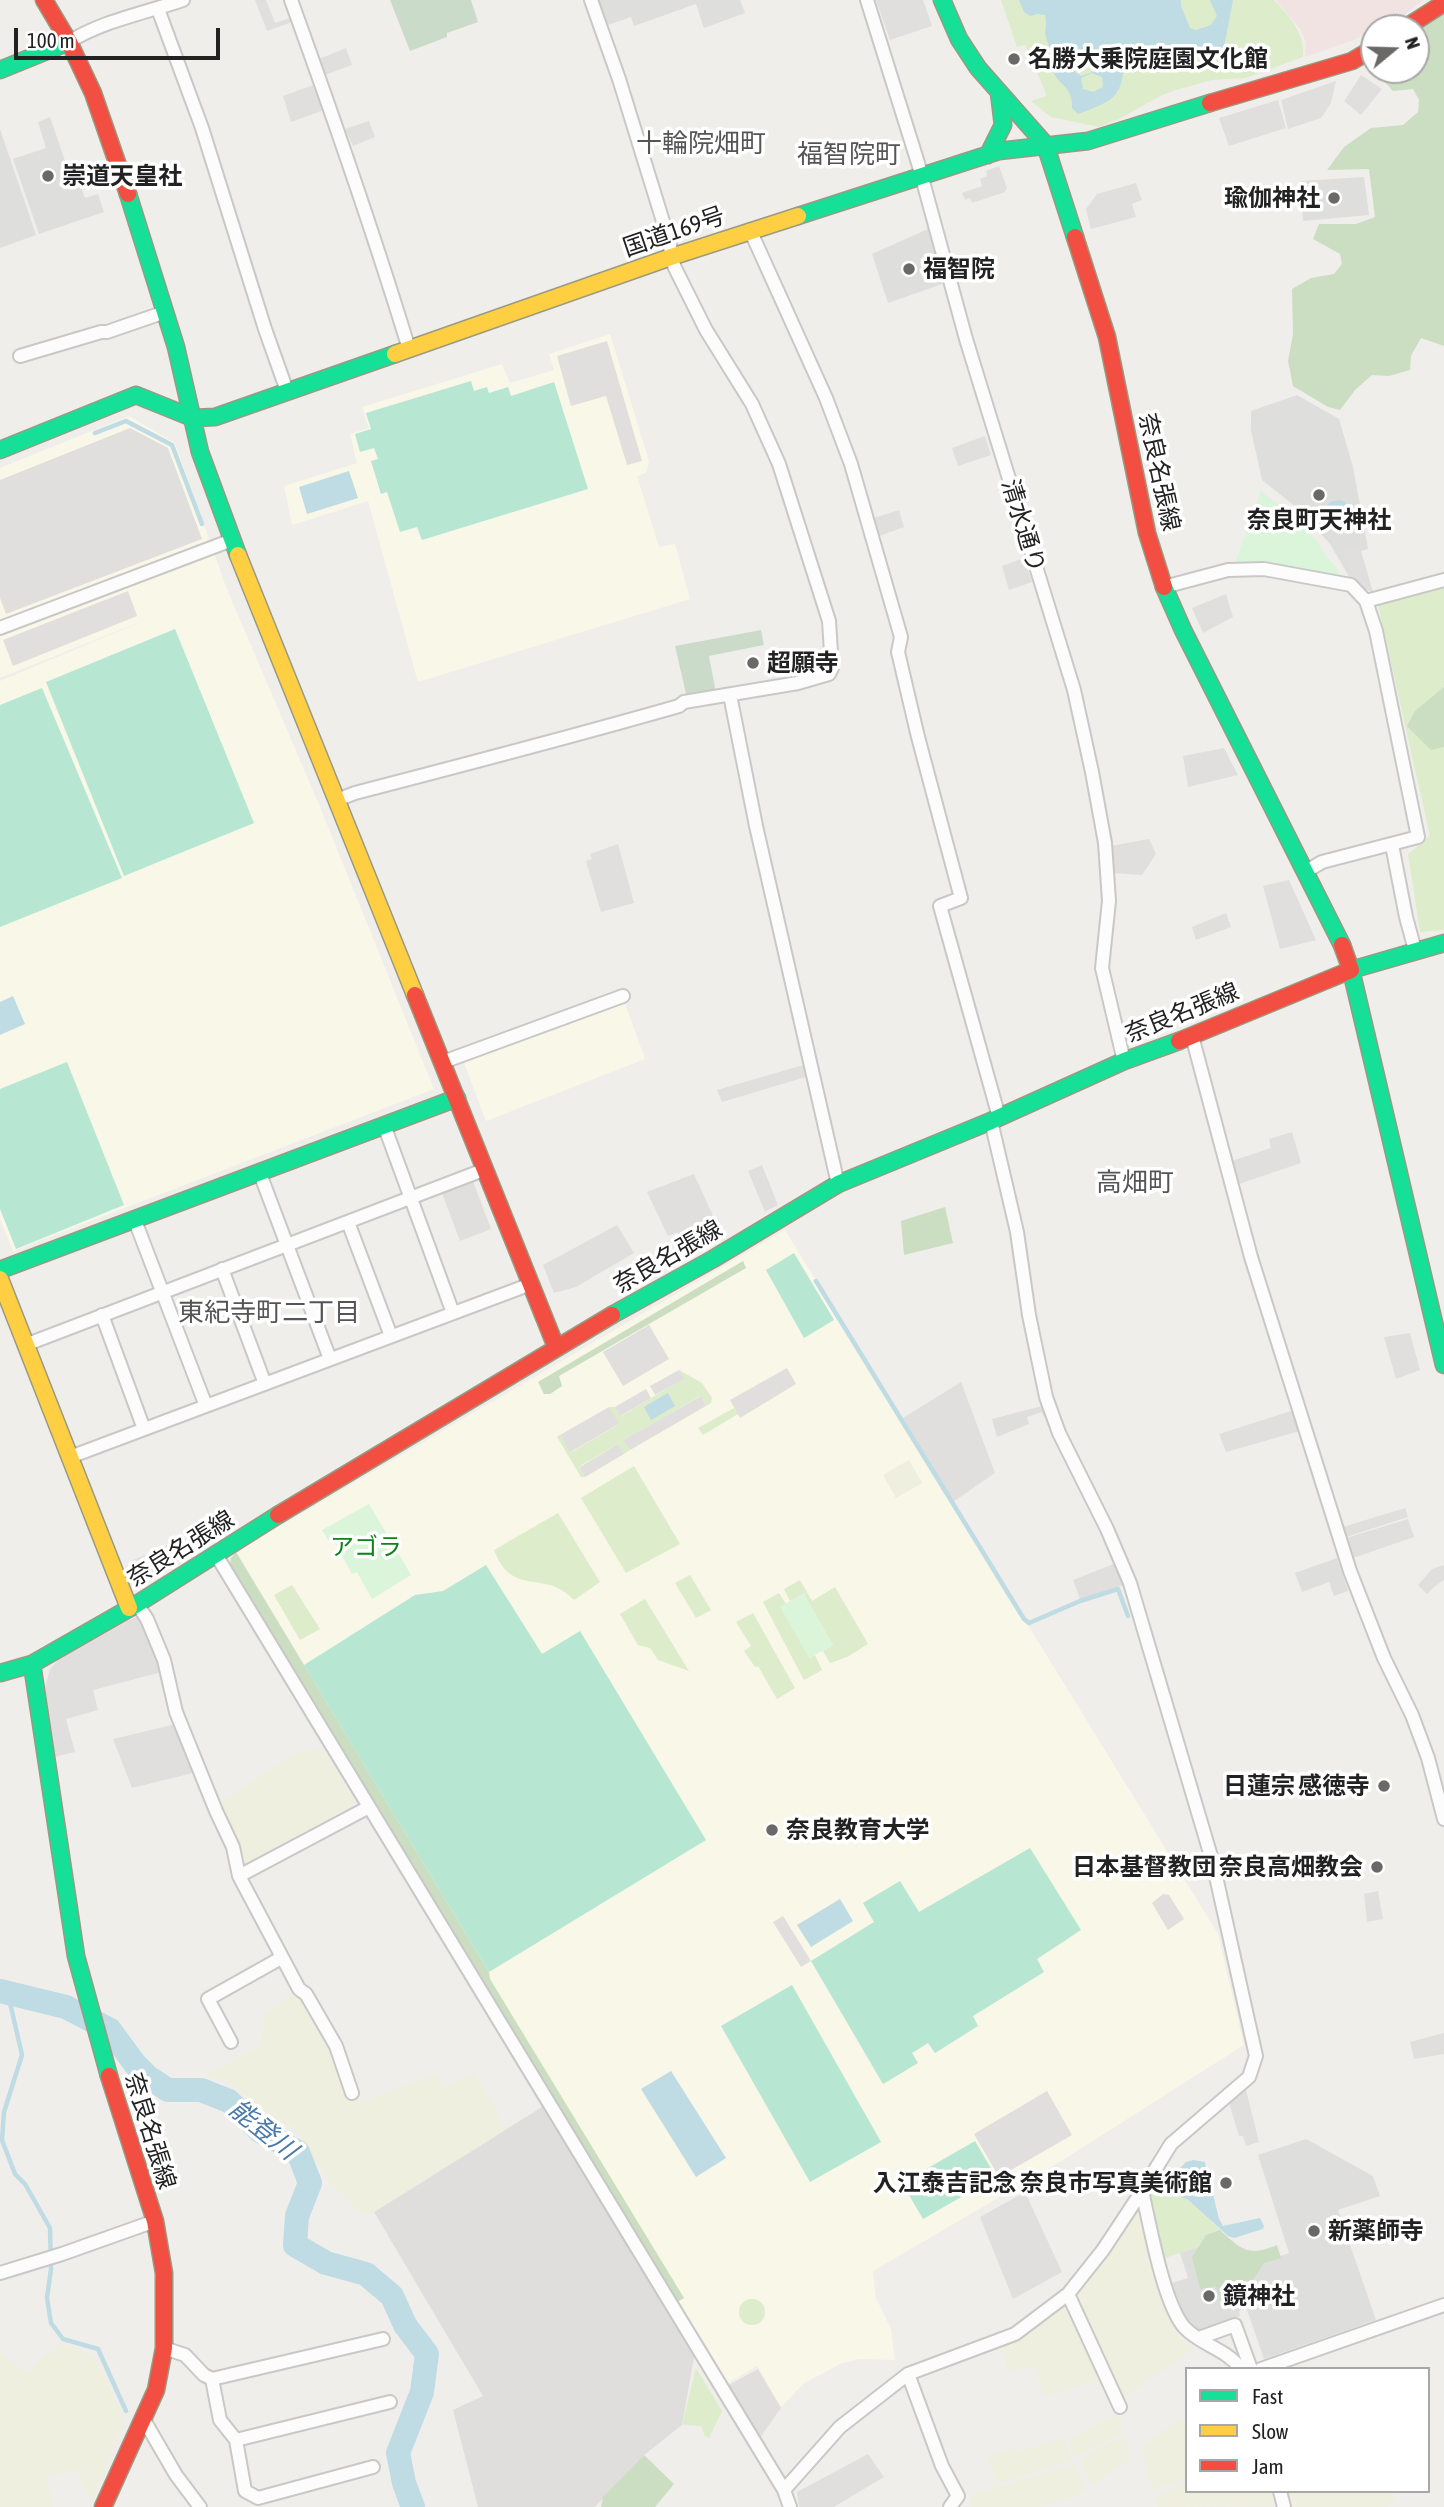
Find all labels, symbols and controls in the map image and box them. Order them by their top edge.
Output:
scale bar [18,14,224,58]
north arrow [1360,14,1430,84]
text: 100 m [27,28,75,52]
text: N [1401,34,1425,52]
place label: 名勝大乗院庭園文化館 [1028,45,1268,73]
marker: 名勝大乗院庭園文化館 [1006,51,1022,67]
district label: 十輪院畑町 [636,128,766,160]
district label: 福智院町 [797,139,901,171]
place label: 崇道天皇社 [62,162,182,190]
marker: 崇道天皇社 [40,168,56,184]
place label: 瑜伽神社 [1224,184,1320,212]
marker: 瑜伽神社 [1326,190,1342,206]
street label: 国道169号 [619,201,729,263]
place label: 福智院 [923,255,995,283]
marker: 福智院 [901,261,917,277]
street label: 奈良名張線 [1132,410,1186,534]
street label: 清水通り [995,476,1051,576]
marker: 奈良町天神社 [1311,487,1327,503]
place label: 奈良町天神社 [1247,506,1391,534]
place label: 超願寺 [767,649,839,677]
marker: 超願寺 [745,655,761,671]
street label: 奈良名張線 [1121,977,1243,1049]
district label: 高畑町 [1096,1167,1174,1199]
street label: 奈良名張線 [609,1215,727,1299]
district label: 東紀寺町二丁目 [178,1297,360,1329]
street label: 奈良名張線 [122,1505,240,1593]
park label: アゴラ [330,1533,402,1561]
place label: 日蓮宗 感徳寺 [1223,1772,1370,1800]
marker: 日蓮宗 感徳寺 [1376,1778,1392,1794]
place label: 奈良教育大学 [786,1816,930,1844]
marker: 奈良教育大学 [764,1822,780,1838]
place label: 日本基督教団 奈良高畑教会 [1072,1853,1363,1881]
marker: 日本基督教団 奈良高畑教会 [1369,1859,1385,1875]
street label: 奈良名張線 [119,2069,181,2193]
water label: 能登川 [223,2093,303,2167]
place label: 入江泰吉記念 奈良市写真美術館 [873,2169,1212,2197]
marker: 入江泰吉記念 奈良市写真美術館 [1218,2175,1234,2191]
place label: 新薬師寺 [1328,2217,1424,2245]
marker: 新薬師寺 [1306,2223,1322,2239]
place label: 鏡神社 [1223,2282,1295,2310]
marker: 鏡神社 [1201,2288,1217,2304]
legend [1185,2367,1430,2493]
text: Fast [1252,2384,1283,2408]
text: Slow [1252,2419,1288,2443]
text: Jam [1252,2454,1284,2478]

